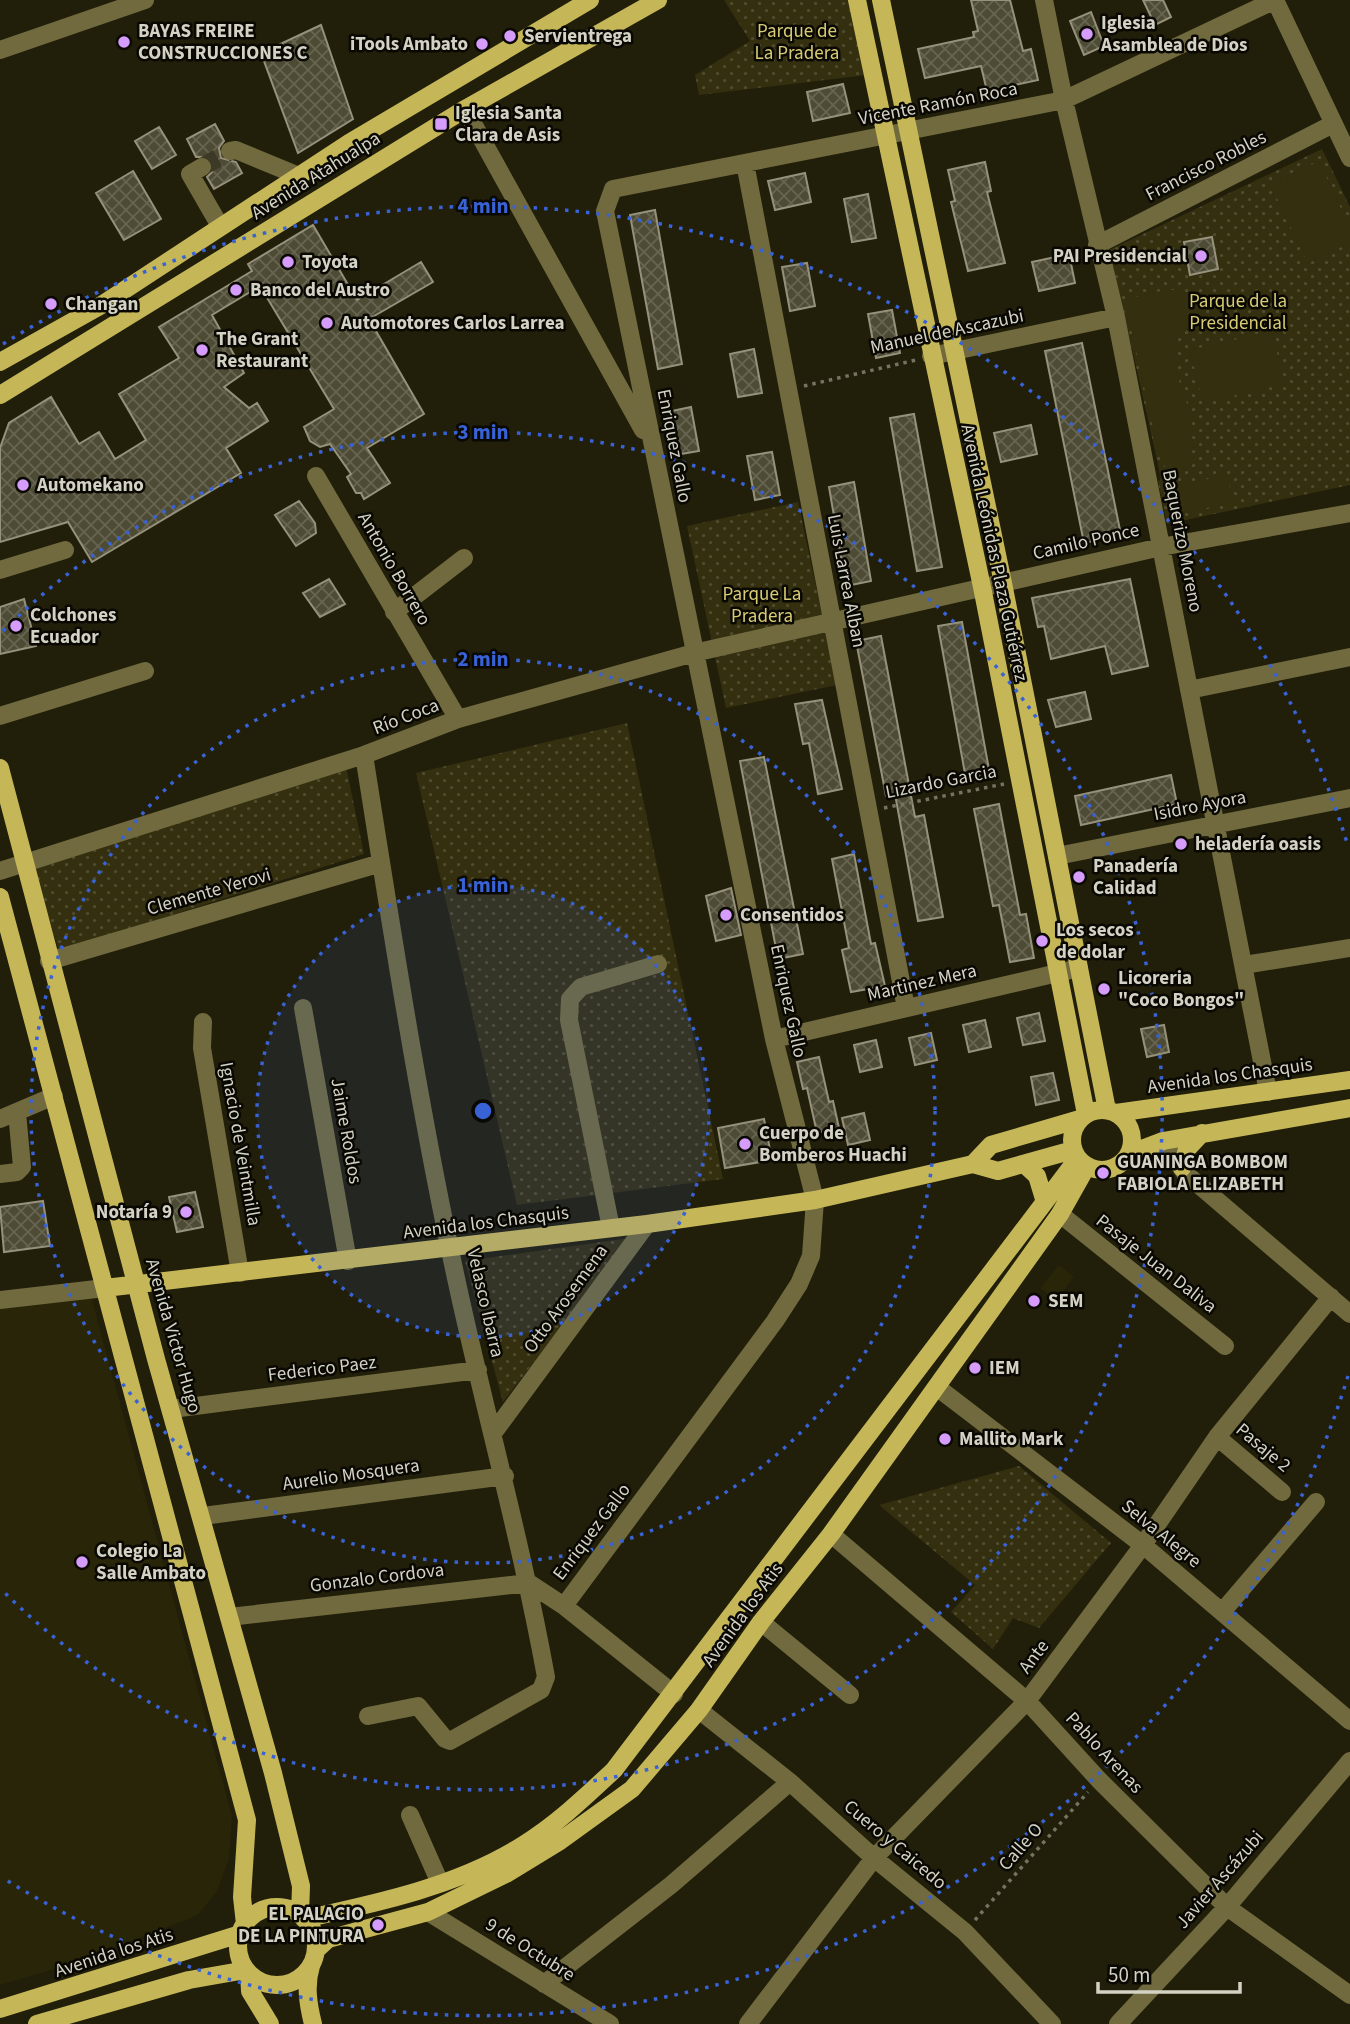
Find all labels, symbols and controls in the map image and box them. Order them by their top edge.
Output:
place label: Iglesia Asamblea de Dios [1100,10,1247,59]
place label: BAYAS FREIRE CONSTRUCCIONES C [138,18,308,67]
park label: Parque de La Pradera [755,18,839,67]
place label: Servientrega [524,23,632,50]
marker: Iglesia Asamblea de Dios [1079,26,1095,42]
marker: Servientrega [502,28,518,44]
place label: iTools Ambato [350,31,468,58]
marker: BAYAS FREIRE CONSTRUCCIONES C [116,34,132,50]
marker: iTools Ambato [474,36,490,52]
street label: Vicente Ramón Roca [856,75,1020,133]
place label: Iglesia Santa Clara de Asis [455,100,562,149]
marker: Iglesia Santa Clara de Asis [433,116,449,132]
street label: Francisco Robles [1141,124,1271,208]
street label: Avenida Atahualpa [246,125,386,227]
text: 4 min [457,191,509,221]
place label: PAI Presidencial [1053,243,1188,270]
marker: PAI Presidencial [1193,248,1209,264]
place label: Toyota [302,249,358,276]
marker: Toyota [280,254,296,270]
place label: Banco del Austro [250,277,390,304]
marker: Banco del Austro [228,282,244,298]
park label: Parque de la Presidencial [1189,288,1287,337]
place label: Changan [65,291,138,318]
marker: Changan [43,296,59,312]
street label: Manuel de Ascazubi [868,303,1026,361]
place label: Automotores Carlos Larrea [340,310,565,337]
marker: Automotores Carlos Larrea [319,315,335,331]
place label: The Grant Restaurant [216,326,308,375]
marker: The Grant Restaurant [194,342,210,358]
street label: Enriquez Gallo [650,387,698,505]
text: 3 min [457,417,509,447]
street label: Avenida Leónidas Plaza Gutiérrez [954,422,1034,684]
street label: Baquerizo Moreno [1155,467,1209,615]
place label: Automekano [36,472,144,499]
marker: Automekano [15,477,31,493]
street label: Antonio Borrero [351,507,437,631]
street label: Luis Larrea Alban [820,512,872,650]
street label: Camilo Ponce [1030,517,1142,567]
park label: Parque La Pradera [723,581,801,630]
place label: Colchones Ecuador [30,602,116,651]
marker: Colchones Ecuador [8,618,24,634]
text: 2 min [457,644,509,674]
street label: Río Coca [369,692,443,742]
street label: Lizardo Garcia [883,758,999,806]
street label: Isidro Ayora [1151,784,1249,828]
place label: heladería oasis [1195,831,1321,858]
marker: heladería oasis [1173,836,1189,852]
place label: Panadería Calidad [1093,853,1178,902]
street label: Clemente Yerovi [144,861,274,923]
marker: Panadería Calidad [1071,869,1087,885]
text: 1 min [457,870,509,900]
place label: Consentidos [740,902,844,929]
marker: Consentidos [718,907,734,923]
place label: Los secos de dolar [1056,917,1134,966]
marker: Los secos de dolar [1034,933,1050,949]
street label: Enriquez Gallo [763,942,813,1060]
street label: Martinez Mera [865,957,979,1009]
place label: Licoreria "Coco Bongos" [1118,965,1244,1014]
marker: Licoreria "Coco Bongos" [1096,981,1112,997]
street label: Avenida los Chasquis [1146,1051,1314,1101]
street label: Ignacio de Veintmilla [212,1060,268,1228]
street label: Jaime Roldos [323,1076,369,1186]
centre of rings [471,1099,495,1123]
place label: Cuerpo de Bomberos Huachi [759,1120,907,1169]
marker: Cuerpo de Bomberos Huachi [737,1136,753,1152]
place label: GUANINGA BOMBOM FABIOLA ELIZABETH [1117,1149,1288,1198]
marker: GUANINGA BOMBOM FABIOLA ELIZABETH [1095,1165,1111,1181]
place label: Notaría 9 [96,1199,172,1226]
street label: Avenida los Chasquis [402,1199,570,1247]
marker: Notaría 9 [178,1204,194,1220]
street label: Pasaje Juan Daliva [1090,1208,1222,1320]
street label: Otto Arosemena [517,1239,615,1359]
street label: Velasco Ibarra [459,1246,511,1360]
street label: Avenida Victor Hugo [138,1256,208,1416]
place label: SEM [1048,1288,1083,1315]
marker: SEM [1026,1293,1042,1309]
street label: Federico Paez [266,1349,378,1389]
place label: IEM [989,1355,1020,1382]
marker: IEM [967,1360,983,1376]
street label: Pasaje 2 [1230,1417,1296,1479]
place label: Mallito Mark [959,1426,1064,1453]
marker: Mallito Mark [937,1431,953,1447]
street label: Aurelio Mosquera [281,1452,421,1498]
street label: Enriquez Gallo [547,1478,637,1586]
street label: Selva Alegre [1115,1493,1207,1575]
place label: Colegio La Salle Ambato [96,1538,206,1587]
marker: Colegio La Salle Ambato [74,1554,90,1570]
street label: Gonzalo Cordova [308,1556,446,1600]
street label: Avenida los Atis [696,1557,790,1673]
street label: Ante [1012,1634,1056,1680]
street label: Pablo Arenas [1059,1706,1149,1800]
street label: Cuero y Caicedo [838,1794,952,1896]
street label: Calle O [992,1817,1050,1877]
street label: Javier Ascázubi [1170,1825,1270,1935]
place label: EL PALACIO DE LA PINTURA [238,1901,364,1950]
street label: 9 de Octubre [480,1912,580,1988]
marker: EL PALACIO DE LA PINTURA [370,1917,386,1933]
street label: Avenida los Atis [51,1921,177,1985]
scale bar [1098,1951,1240,1995]
text: 50 m [1108,1960,1150,1990]

